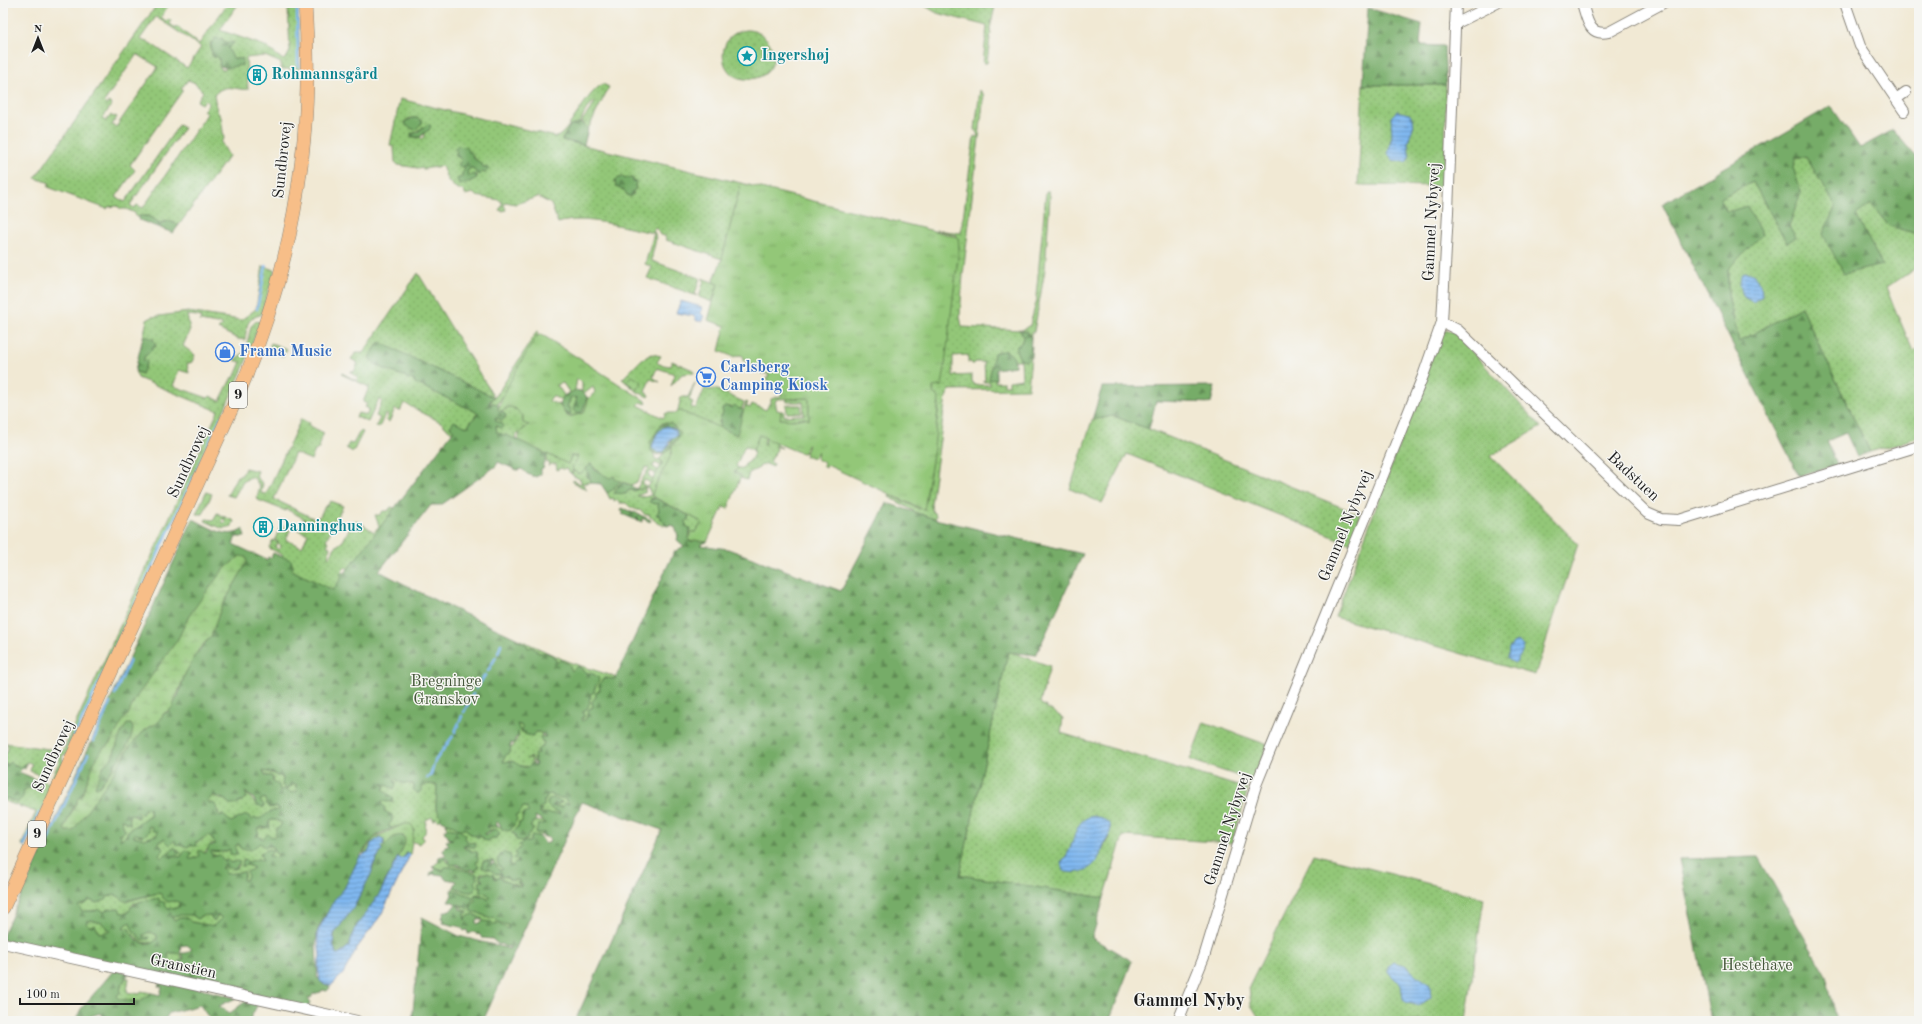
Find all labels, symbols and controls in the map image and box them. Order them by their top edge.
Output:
north arrow [18,18,58,58]
text: N [34,24,43,35]
place icon: Ingershøj [736,45,758,67]
place label: Ingershøj [761,48,829,64]
building icon: Rohmannsgård [246,64,268,86]
place label: Rohmannsgård [271,67,378,83]
street label: Sundbrovej [271,121,295,199]
street label: Gammel Nybyvej [1421,162,1443,282]
shop icon: Frama Music [214,341,236,363]
place label: Frama Music [239,344,332,360]
place label: Carlsberg Camping Kiosk [720,360,828,394]
supermarket icon: Carlsberg Camping Kiosk [695,366,717,388]
road number: 9 [229,382,247,408]
street label: Sundbrovej [165,423,213,501]
street label: Badstuen [1604,449,1662,505]
street label: Gammel Nybyvej [1316,468,1376,584]
building icon: Danninghus [252,516,274,538]
place label: Danninghus [277,519,363,535]
park label: Bregninge Granskov [410,674,482,708]
street label: Sundbrovej [30,717,78,795]
street label: Gammel Nybyvej [1202,770,1254,888]
road number: 9 [28,821,46,847]
street label: Granstien [148,952,218,982]
park label: Hestehave [1721,958,1793,974]
scale bar [20,980,134,1006]
text: 100 m [26,989,60,1001]
district label: Gammel Nyby [1133,992,1245,1010]

